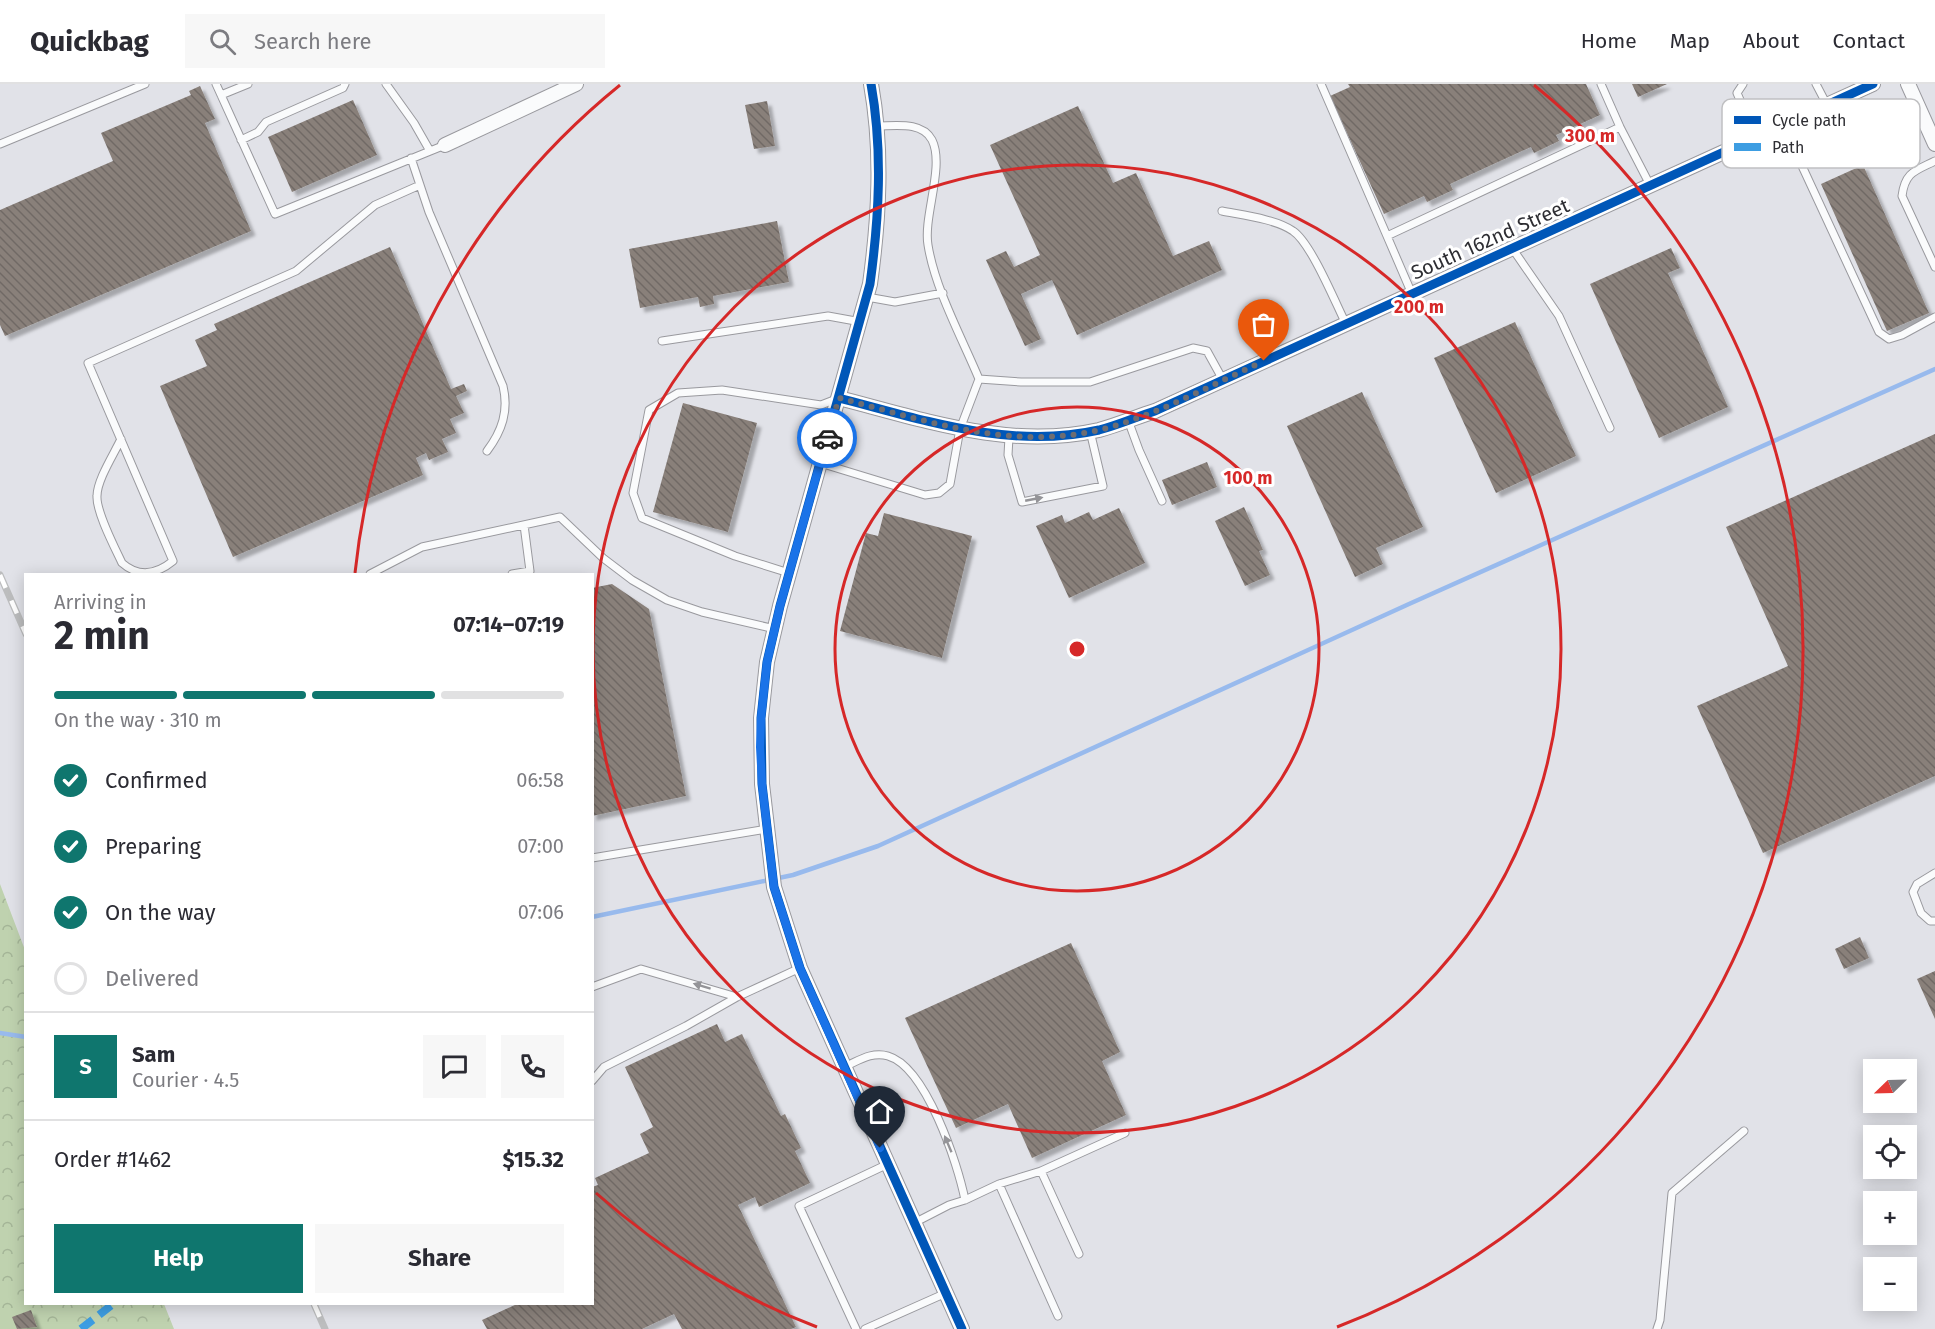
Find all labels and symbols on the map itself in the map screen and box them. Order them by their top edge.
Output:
legend [1722,99,1920,168]
text: Cycle path [1772,111,1846,130]
text: 300 m [1564,125,1615,147]
text: Path [1772,138,1804,157]
street label: South 162nd Street [1407,193,1574,285]
text: 200 m [1394,296,1444,318]
pin [1238,299,1289,361]
courier [797,408,857,468]
text: 100 m [1224,467,1272,489]
one-way arrow [1025,494,1044,503]
centre of rings [1067,639,1087,659]
one-way arrow [693,981,711,991]
north arrow [1863,1059,1917,1113]
pin [854,1086,905,1148]
one-way arrow [943,1135,952,1153]

